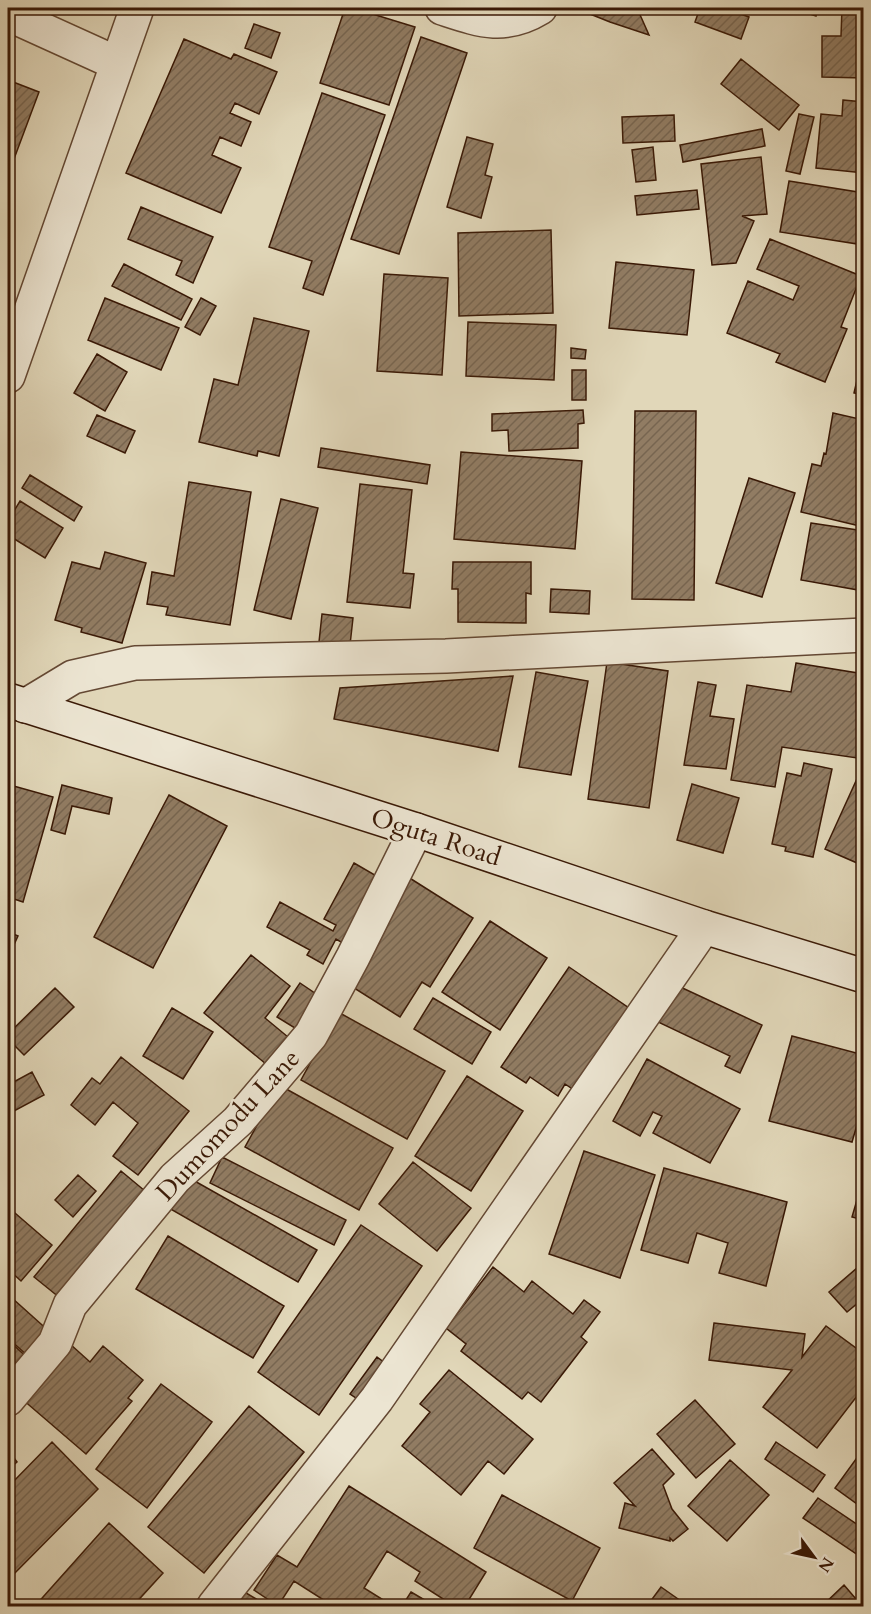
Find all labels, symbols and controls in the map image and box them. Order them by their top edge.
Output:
street label: Oguta Road [366,800,506,875]
street label: Dumomodu Lane [148,1041,308,1209]
north arrow [784,1527,844,1587]
text: N [813,1553,839,1577]

